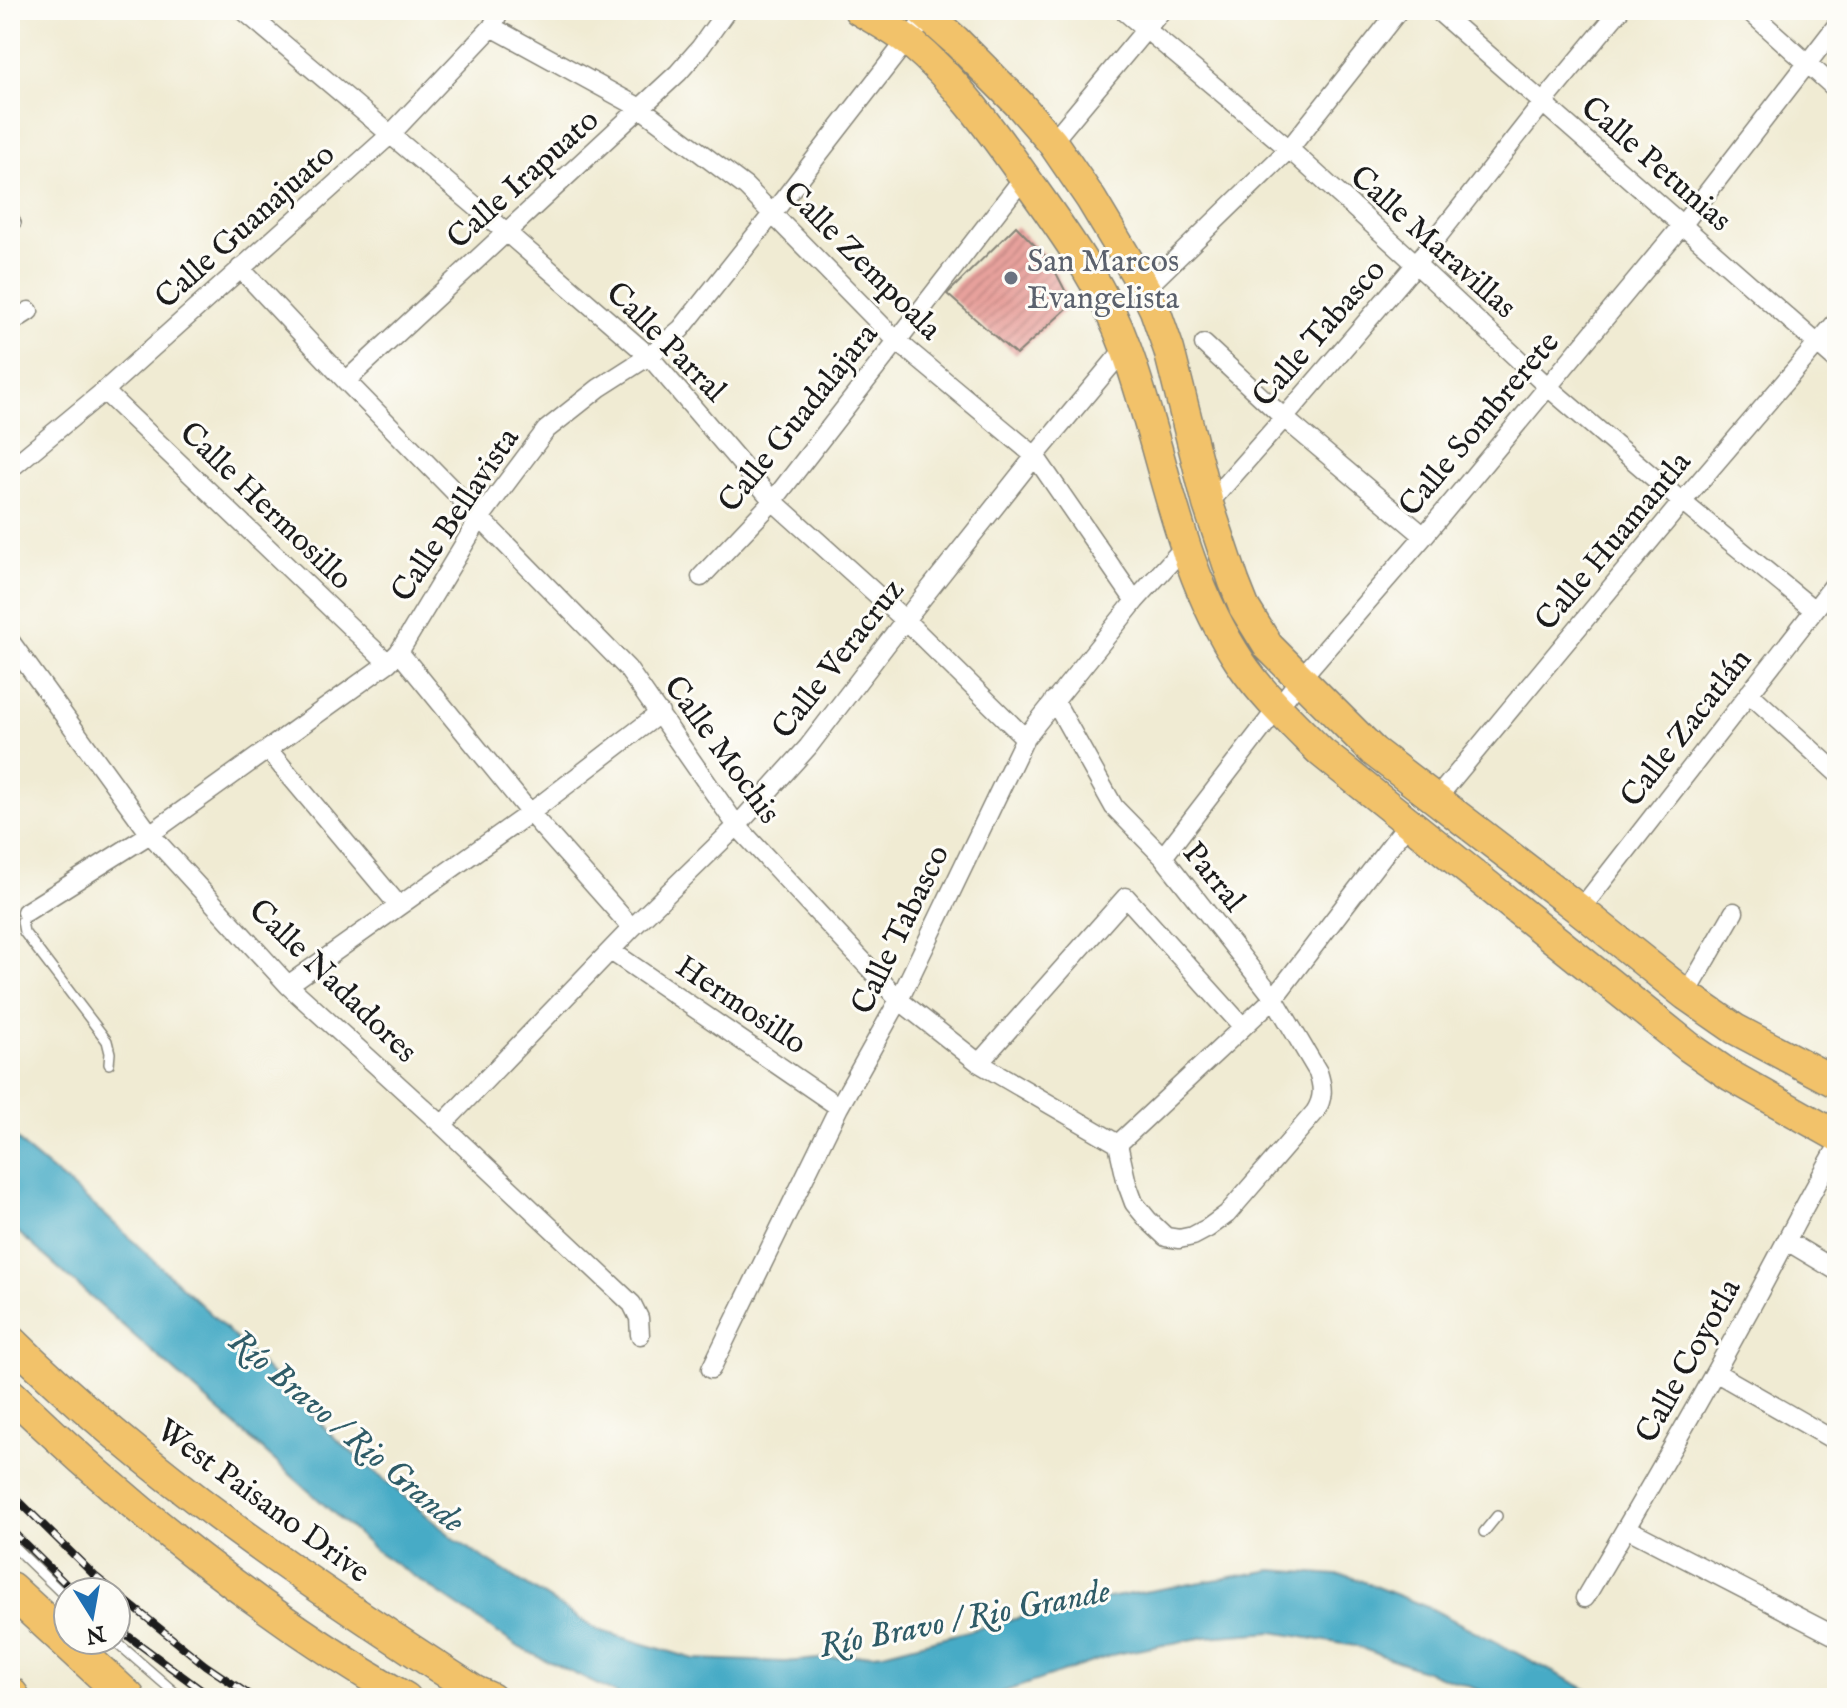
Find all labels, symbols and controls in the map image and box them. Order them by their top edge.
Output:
street label: Calle Petunias [1571,88,1739,242]
street label: Calle Irapuato [439,101,608,259]
street label: Calle Guanajuato [147,135,344,319]
street label: Calle Maravillas [1340,157,1524,328]
street label: Calle Zempoala [773,174,950,350]
place label: San Marcos Evangelista [1027,242,1180,320]
street label: Calle Tabasco [1244,251,1396,416]
marker: San Marcos Evangelista [1002,269,1020,287]
street label: Calle Parral [596,274,734,412]
street label: Calle Guadalajara [710,315,888,522]
street label: Calle Sombrerete [1390,324,1569,526]
street label: Calle Hermosillo [170,414,361,600]
street label: Calle Bellavista [383,420,529,610]
street label: Calle Huamantla [1527,443,1701,640]
street label: Calle Veracruz [764,571,914,748]
street label: Calle Zacatlán [1612,641,1762,816]
street label: Calle Mochis [653,668,789,833]
street label: Parral [1173,834,1254,921]
street label: Calle Tabasco [843,839,960,1022]
street label: Calle Nadadores [239,891,425,1073]
street label: Hermosillo [667,947,814,1065]
street label: Calle Coyotla [1627,1272,1751,1451]
water label: Río Bravo / Rio Grande [219,1320,474,1544]
street label: West Paisano Drive [148,1411,377,1593]
water label: Río Bravo / Rio Grande [815,1570,1114,1669]
north arrow [52,1576,132,1656]
text: N [83,1618,108,1649]

